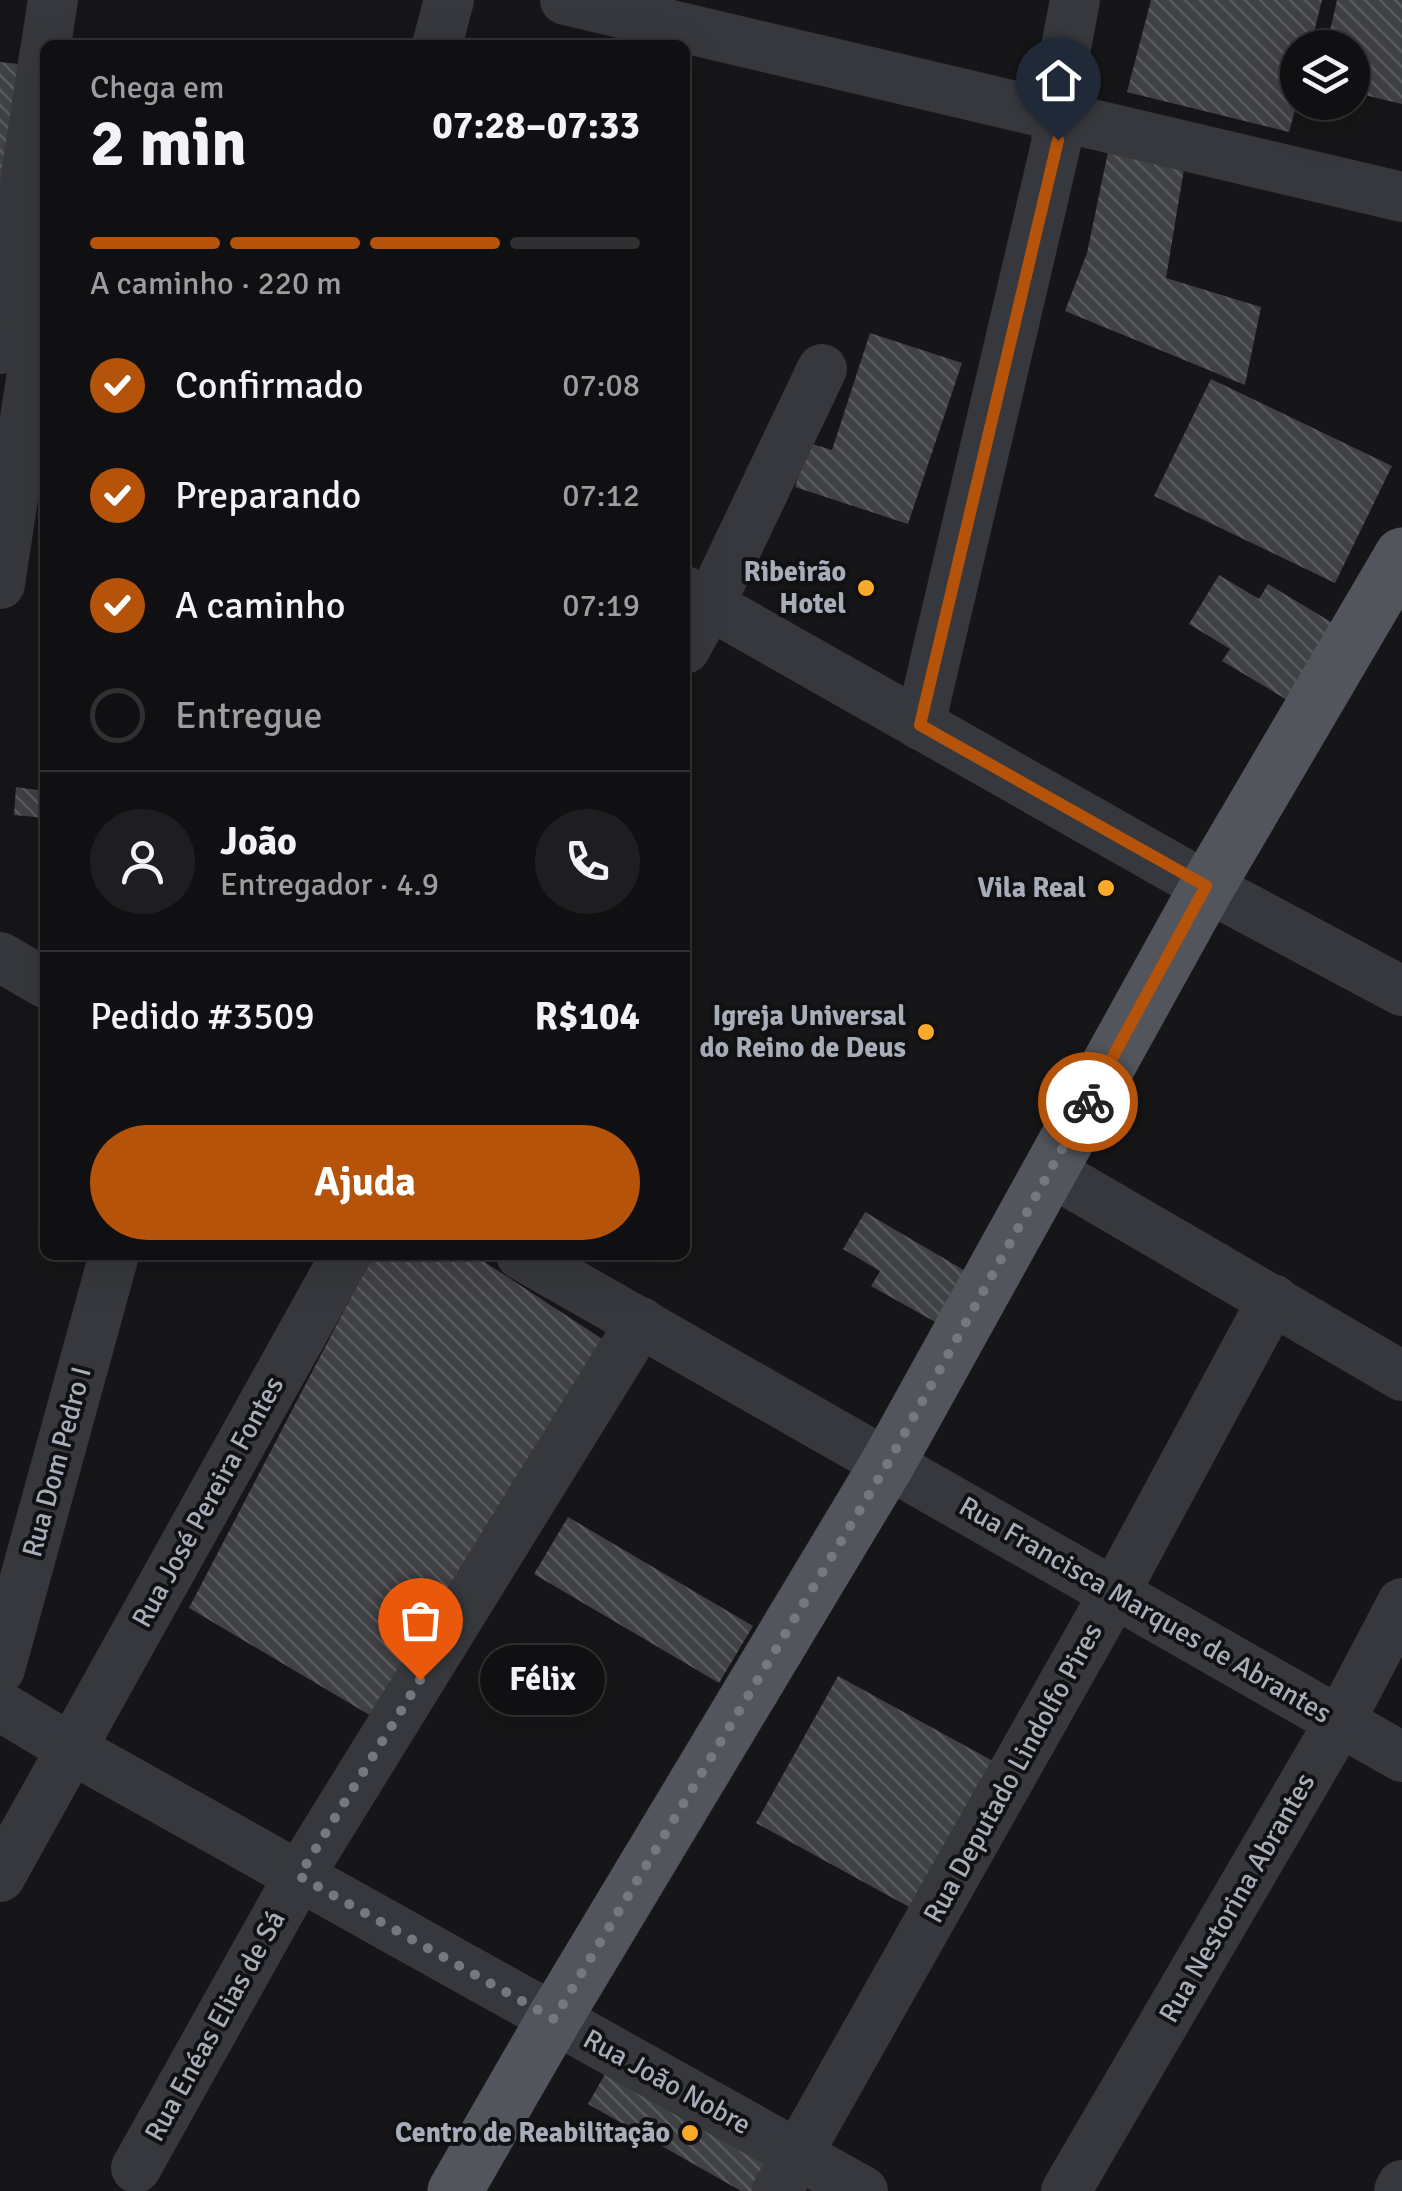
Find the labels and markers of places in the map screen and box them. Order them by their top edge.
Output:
pin [1016,38,1101,141]
place label: Ribeirão Hotel [744,555,846,621]
marker: Ribeirão Hotel [855,577,877,599]
place label: Vila Real [977,871,1086,905]
marker: Vila Real [1095,877,1117,899]
place label: Igreja Universal do Reino de Deus [700,999,906,1065]
marker: Igreja Universal do Reino de Deus [915,1021,937,1043]
pin [378,1578,463,1681]
callout: Félix [480,1645,605,1715]
place label: Centro de Reabilitação [395,2116,670,2150]
marker: Centro de Reabilitação [679,2122,701,2144]

